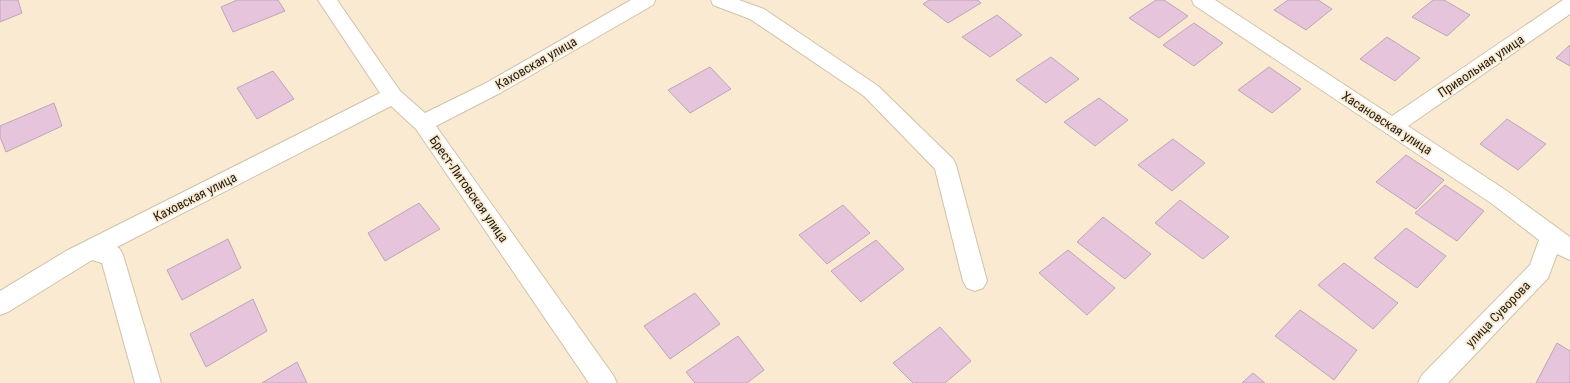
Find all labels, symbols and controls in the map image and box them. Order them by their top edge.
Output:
street label: Привольная улица [1435,32,1527,100]
street label: Каховская улица [493,34,579,92]
street label: Хасановская улица [1339,88,1435,158]
street label: Брест-Литовская улица [427,133,511,245]
street label: Каховская улица [151,170,239,224]
street label: улица Суворова [1463,278,1533,350]

